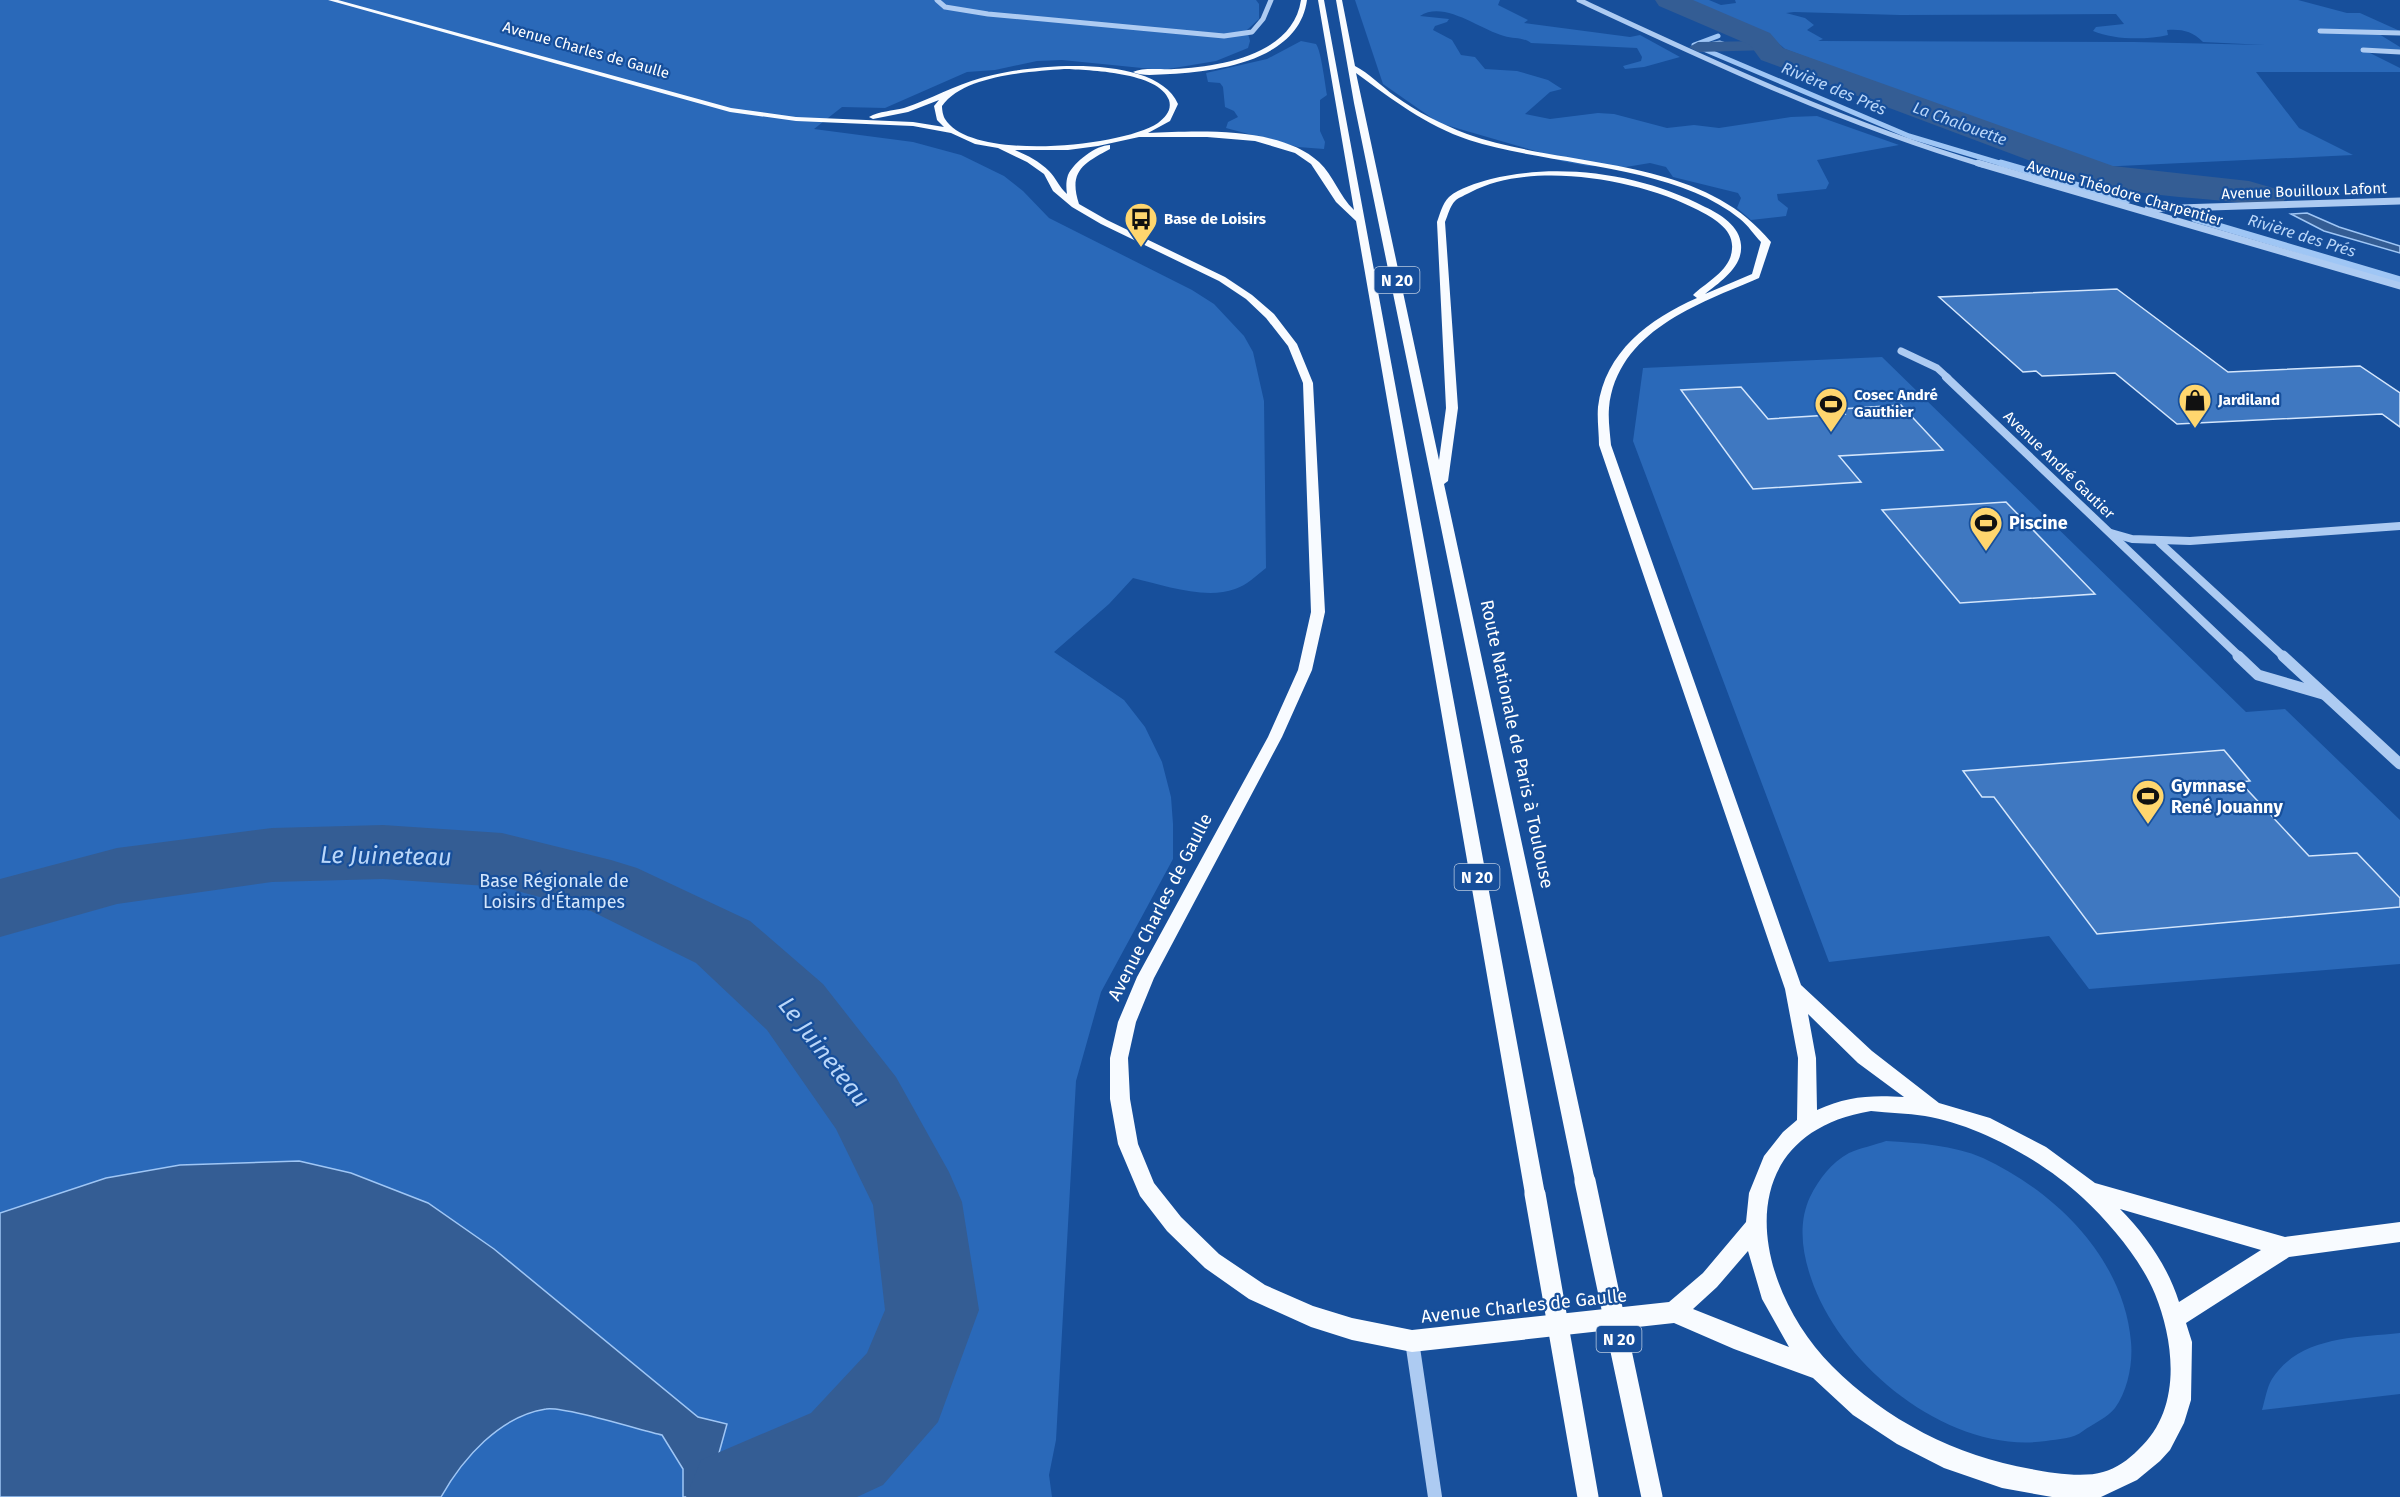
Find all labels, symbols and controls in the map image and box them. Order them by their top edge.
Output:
street label: Avenue Charles de Gaulle [501,18,671,82]
water label: Rivière des Prés [1779,58,1889,119]
water label: La Chalouette [1910,98,2009,149]
street label: Avenue Théodore Charpentier [2025,156,2225,230]
street label: Avenue Bouilloux Lafont [2221,179,2388,203]
bus stop icon: Base de Loisirs [1123,201,1159,248]
place label: Base de Loisirs [1164,210,1266,228]
water label: Rivière des Prés [2246,210,2358,261]
road number: N 20 [1374,267,1420,293]
shop icon: Jardiland [2177,382,2213,429]
sports icon: Cosec André Gauthier [1813,386,1849,433]
place label: Cosec André Gauthier [1854,386,1938,421]
place label: Jardiland [2217,391,2280,409]
street label: Avenue André Gautier [2000,407,2118,523]
sports icon: Piscine [1968,505,2004,552]
place label: Piscine [2009,512,2068,534]
street label: Route Nationale de Paris à Toulouse [1476,598,1558,890]
place label: Gymnase René Jouanny [2171,775,2283,818]
sports icon: Gymnase René Jouanny [2130,778,2166,825]
street label: Avenue Charles de Gaulle [1103,810,1217,1004]
water label: Le Juineteau [320,841,452,871]
road number: N 20 [1454,864,1500,890]
park label: Base Régionale de Loisirs d'Étampes [479,870,629,913]
water label: Le Juineteau [772,991,876,1113]
street label: Avenue Charles de Gaulle [1420,1284,1628,1328]
road number: N 20 [1596,1326,1642,1352]

